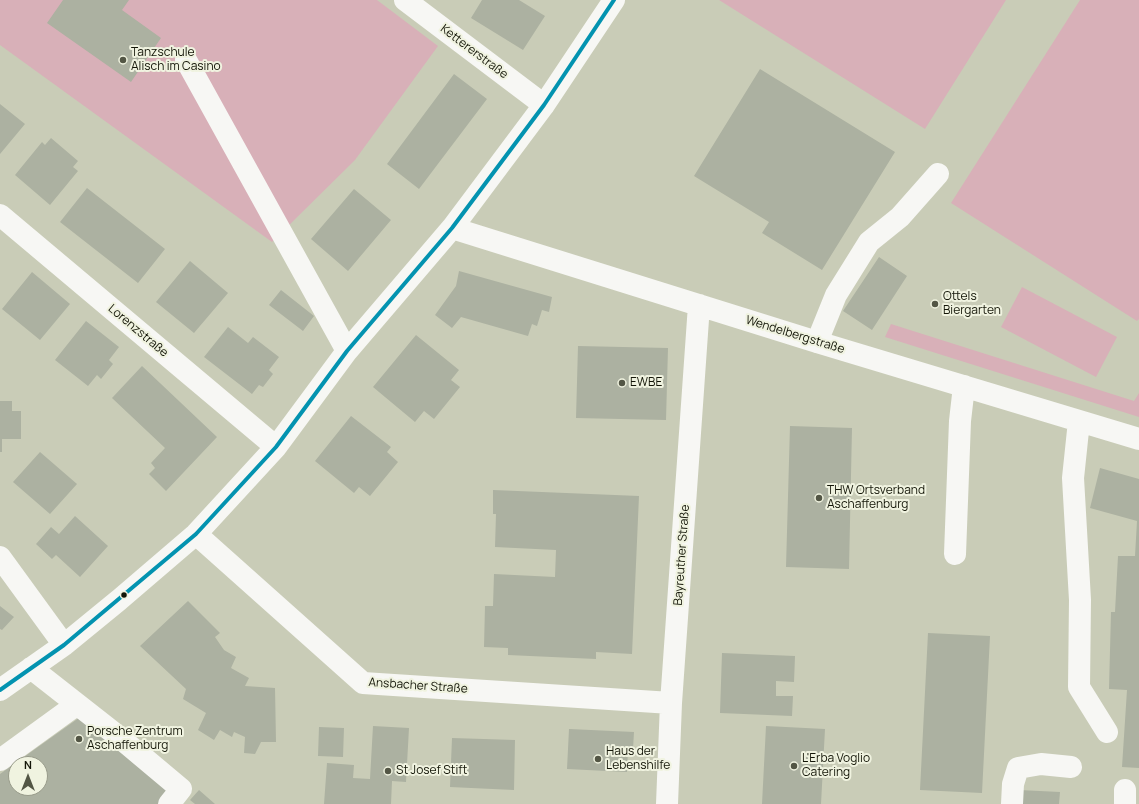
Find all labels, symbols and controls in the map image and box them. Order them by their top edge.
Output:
street label: Kettererstraße [437,22,511,82]
place label: Tanzschule Alisch im Casino [131,46,221,74]
marker: Tanzschule Alisch im Casino [118,55,128,65]
place label: Ottels Biergarten [943,290,1001,318]
marker: Ottels Biergarten [930,299,940,309]
street label: Lorenzstraße [105,302,171,360]
street label: Wendelbergstraße [744,313,846,357]
place label: EWBE [630,376,662,390]
marker: EWBE [617,378,627,388]
place label: THW Ortsverband Aschaffenburg [827,484,925,512]
marker: THW Ortsverband Aschaffenburg [814,493,824,503]
street label: Bayreuther Straße [671,504,693,606]
unlabelled marker [119,590,129,600]
street label: Ansbacher Straße [368,675,468,697]
place label: Porsche Zentrum Aschaffenburg [87,725,183,753]
marker: Porsche Zentrum Aschaffenburg [74,734,84,744]
place label: Haus der Lebenshilfe [606,745,670,773]
place label: L'Erba Voglio Catering [802,752,870,780]
marker: Haus der Lebenshilfe [593,754,603,764]
north arrow [8,756,48,796]
text: N [24,757,32,772]
marker: L'Erba Voglio Catering [789,761,799,771]
place label: St Josef Stift [396,764,467,778]
marker: St Josef Stift [383,766,393,776]

